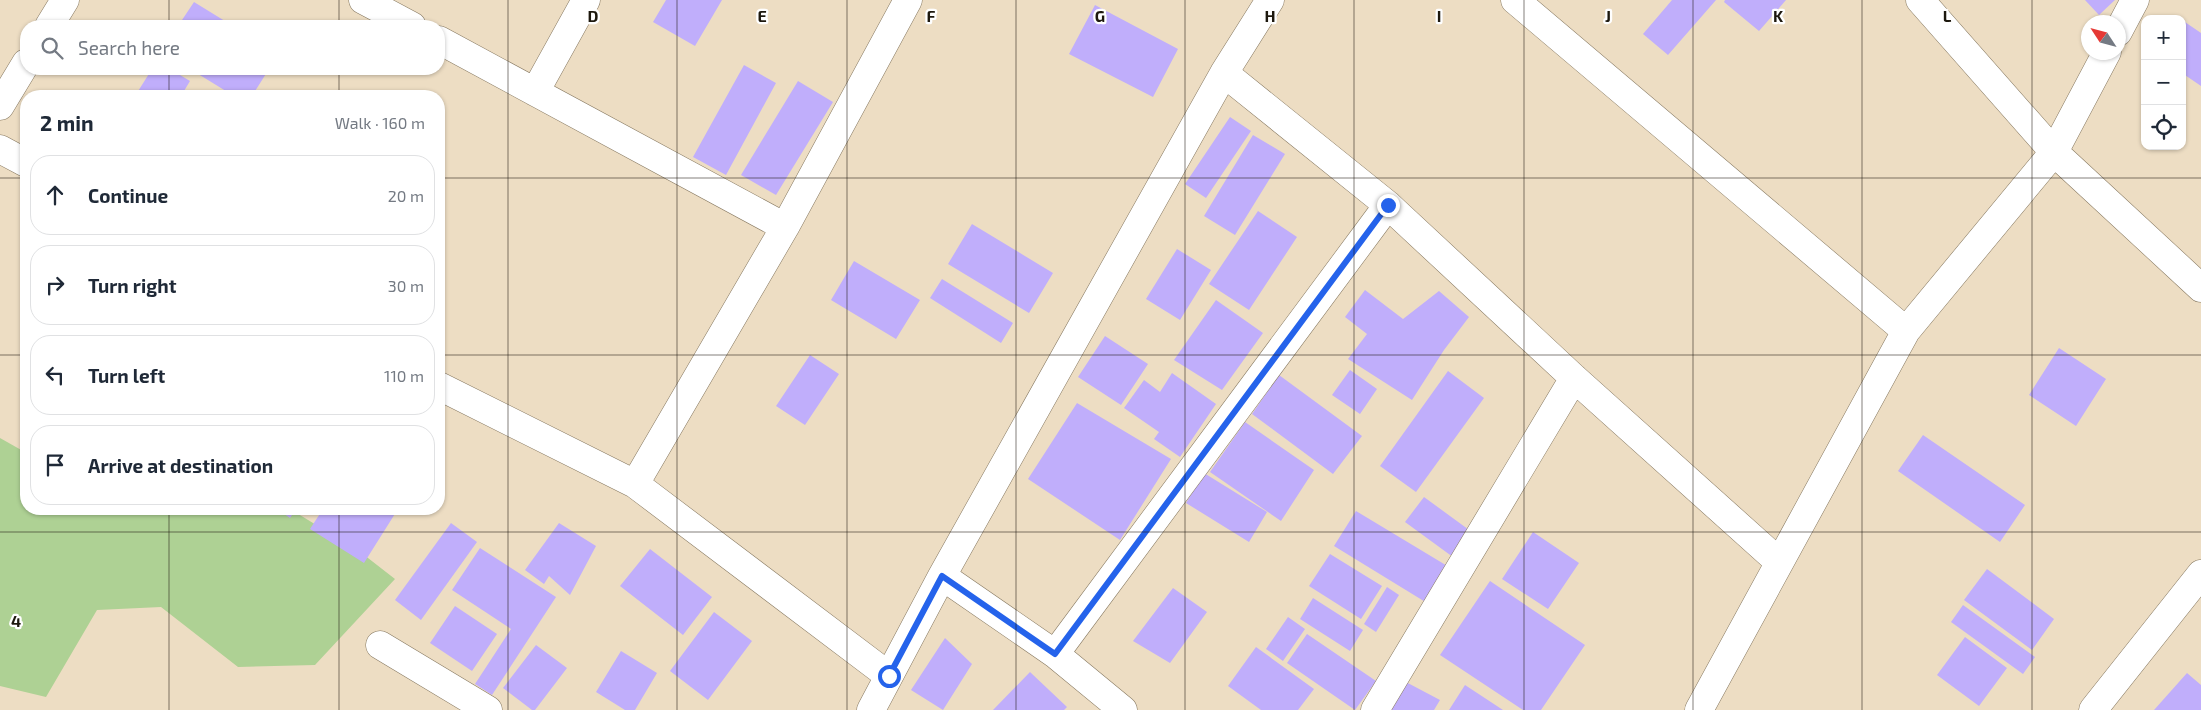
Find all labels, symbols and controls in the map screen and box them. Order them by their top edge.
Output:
text: D [588,6,599,25]
text: E [757,6,767,25]
text: F [927,6,936,25]
text: G [1095,6,1105,25]
text: H [1264,6,1276,25]
text: I [1437,6,1441,25]
text: J [1605,6,1611,25]
text: K [1773,6,1784,25]
text: L [1943,6,1952,25]
north arrow [2081,15,2126,60]
map controls [2141,15,2186,150]
button: + [2141,15,2186,60]
search box [20,20,445,75]
icon: search [38,34,66,62]
text: Search here [78,36,180,59]
button: − [2141,60,2186,105]
button: locate [2141,105,2186,150]
text: 2 min [40,110,94,135]
text: Walk · 160 m [335,113,425,132]
icon: ahead [41,181,69,209]
text: Continue [88,184,168,207]
text: 20 m [388,186,424,205]
route end [1377,194,1400,217]
icon: right [41,271,69,299]
text: Turn right [88,274,176,297]
text: 30 m [388,276,424,295]
icon: left [41,361,69,389]
text: Turn left [88,364,165,387]
text: 110 m [384,366,424,385]
icon: arrive [41,451,69,479]
text: Arrive at destination [88,454,273,477]
text: 4 [11,611,21,630]
route start [878,665,901,688]

